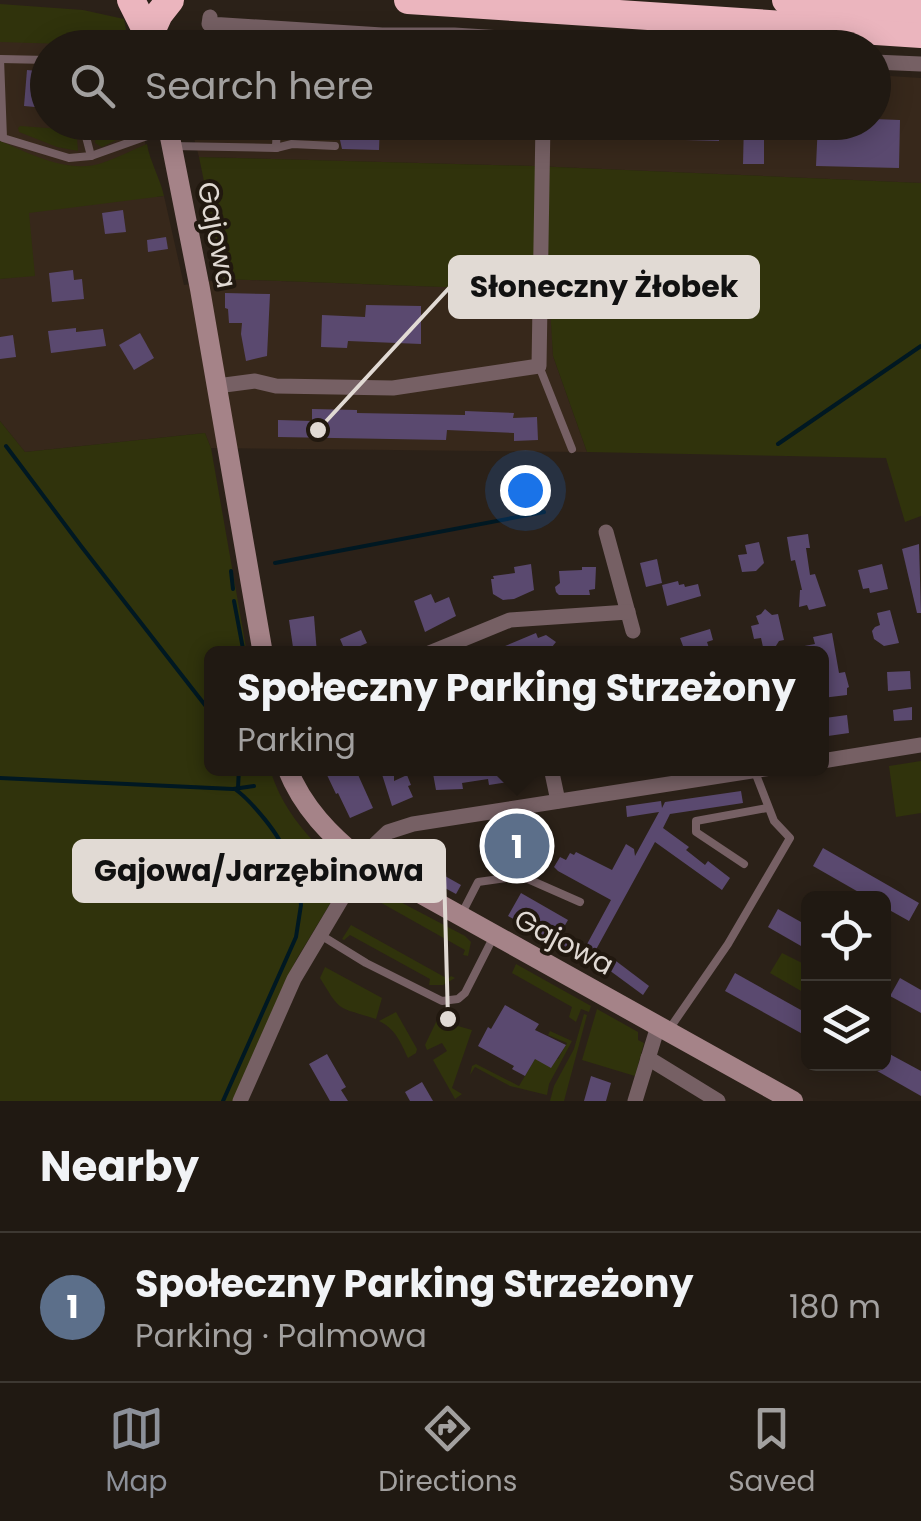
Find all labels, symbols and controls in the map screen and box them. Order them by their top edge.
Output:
search box [30,30,891,140]
icon: search [65,58,120,113]
text: Search here [145,59,374,112]
street label: Gajowa [188,179,246,291]
callout: Słoneczny Żłobek [450,257,758,317]
text: Słoneczny Żłobek [470,265,739,308]
your location [500,465,551,516]
popup [204,646,829,776]
text: Społeczny Parking Strzeżony [237,661,796,714]
text: Parking [237,717,356,762]
pin: 1 [484,808,550,884]
callout: Gajowa/Jarzębinowa [74,841,444,901]
text: Gajowa/Jarzębinowa [94,849,424,892]
map controls [801,891,891,1071]
button: locate [801,891,891,981]
street label: Gajowa [507,900,621,984]
button: layers [801,981,891,1071]
text: Nearby [40,1137,199,1196]
text: Społeczny Parking Strzeżony [135,1257,693,1310]
text: 1 [66,1284,79,1329]
text: 180 m [789,1284,881,1329]
text: Parking · Palmowa [135,1313,427,1358]
tab: Map [105,1401,167,1503]
tab: Directions [378,1401,517,1503]
tab: Saved [728,1401,816,1503]

